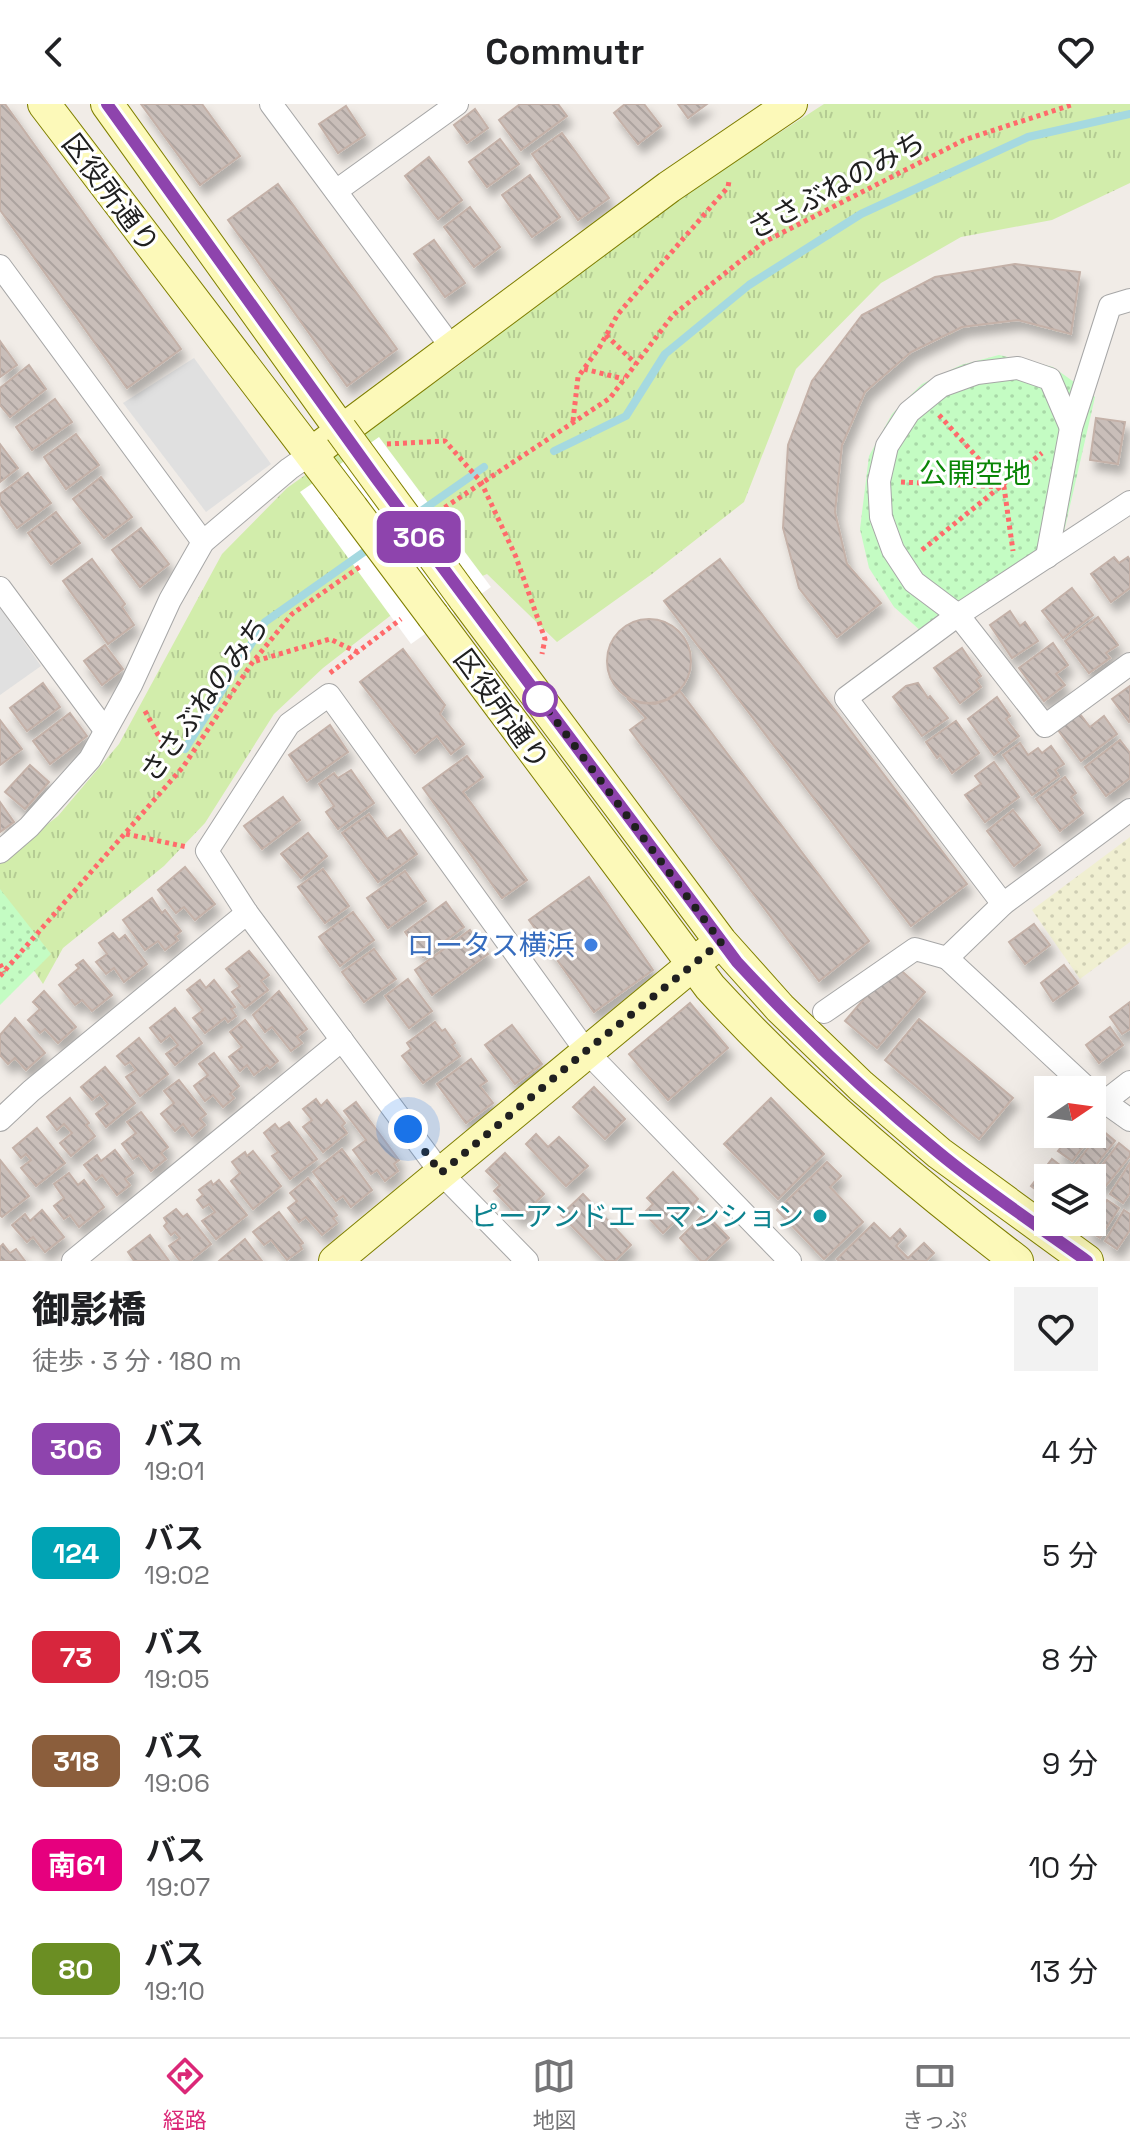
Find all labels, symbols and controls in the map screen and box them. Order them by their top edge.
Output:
text: Commutr [485,29,645,75]
icon: back [32,30,76,74]
icon: heart [1054,30,1098,74]
street label: ささぶねのみち [741,123,931,247]
street label: 区役所通り [54,126,168,260]
park label: 公開空地 [919,455,1031,491]
line badge: 306 [373,511,465,563]
text: 306 [393,519,445,555]
street label: ささぶねのみち [132,609,276,789]
street label: 区役所通り [446,642,558,776]
unlabelled marker [523,682,557,716]
place label: ロータス横浜 [407,927,575,963]
marker: ロータス横浜 [582,936,600,954]
north arrow [1034,1076,1106,1148]
map controls [1034,1076,1106,1236]
your location [388,1109,428,1149]
button: layers [1034,1164,1106,1236]
place label: ピーアンドエーマンション [470,1198,804,1234]
marker: ピーアンドエーマンション [811,1207,829,1225]
text: 御影橋 [32,1286,146,1334]
button: heart [1014,1287,1098,1371]
text: 徒歩 · 3 分 · 180 m [32,1344,242,1378]
text: バス [144,1415,204,1454]
text: 306 [50,1431,102,1467]
text: 4 分 [1042,1432,1098,1471]
text: 19:01 [144,1454,205,1488]
text: バス [144,1519,204,1558]
text: 124 [53,1535,99,1571]
text: 5 分 [1042,1536,1098,1575]
text: 19:02 [144,1558,210,1592]
text: バス [144,1623,204,1662]
text: 73 [60,1639,92,1675]
text: 8 分 [1042,1640,1098,1679]
text: 19:05 [144,1662,210,1696]
text: バス [144,1727,204,1766]
text: 318 [53,1743,99,1779]
text: 9 分 [1042,1744,1098,1783]
text: 19:06 [144,1766,210,1800]
text: バス [146,1831,206,1870]
text: 南61 [48,1847,106,1883]
text: 10 分 [1029,1848,1098,1887]
text: 19:07 [146,1870,210,1904]
text: バス [144,1935,204,1974]
text: 80 [59,1951,93,1987]
text: 13 分 [1030,1952,1098,1991]
text: 19:10 [144,1974,205,2008]
tab: 経路 [163,2054,207,2134]
tab: 地図 [532,2054,576,2134]
tab: きっぷ [902,2054,967,2134]

